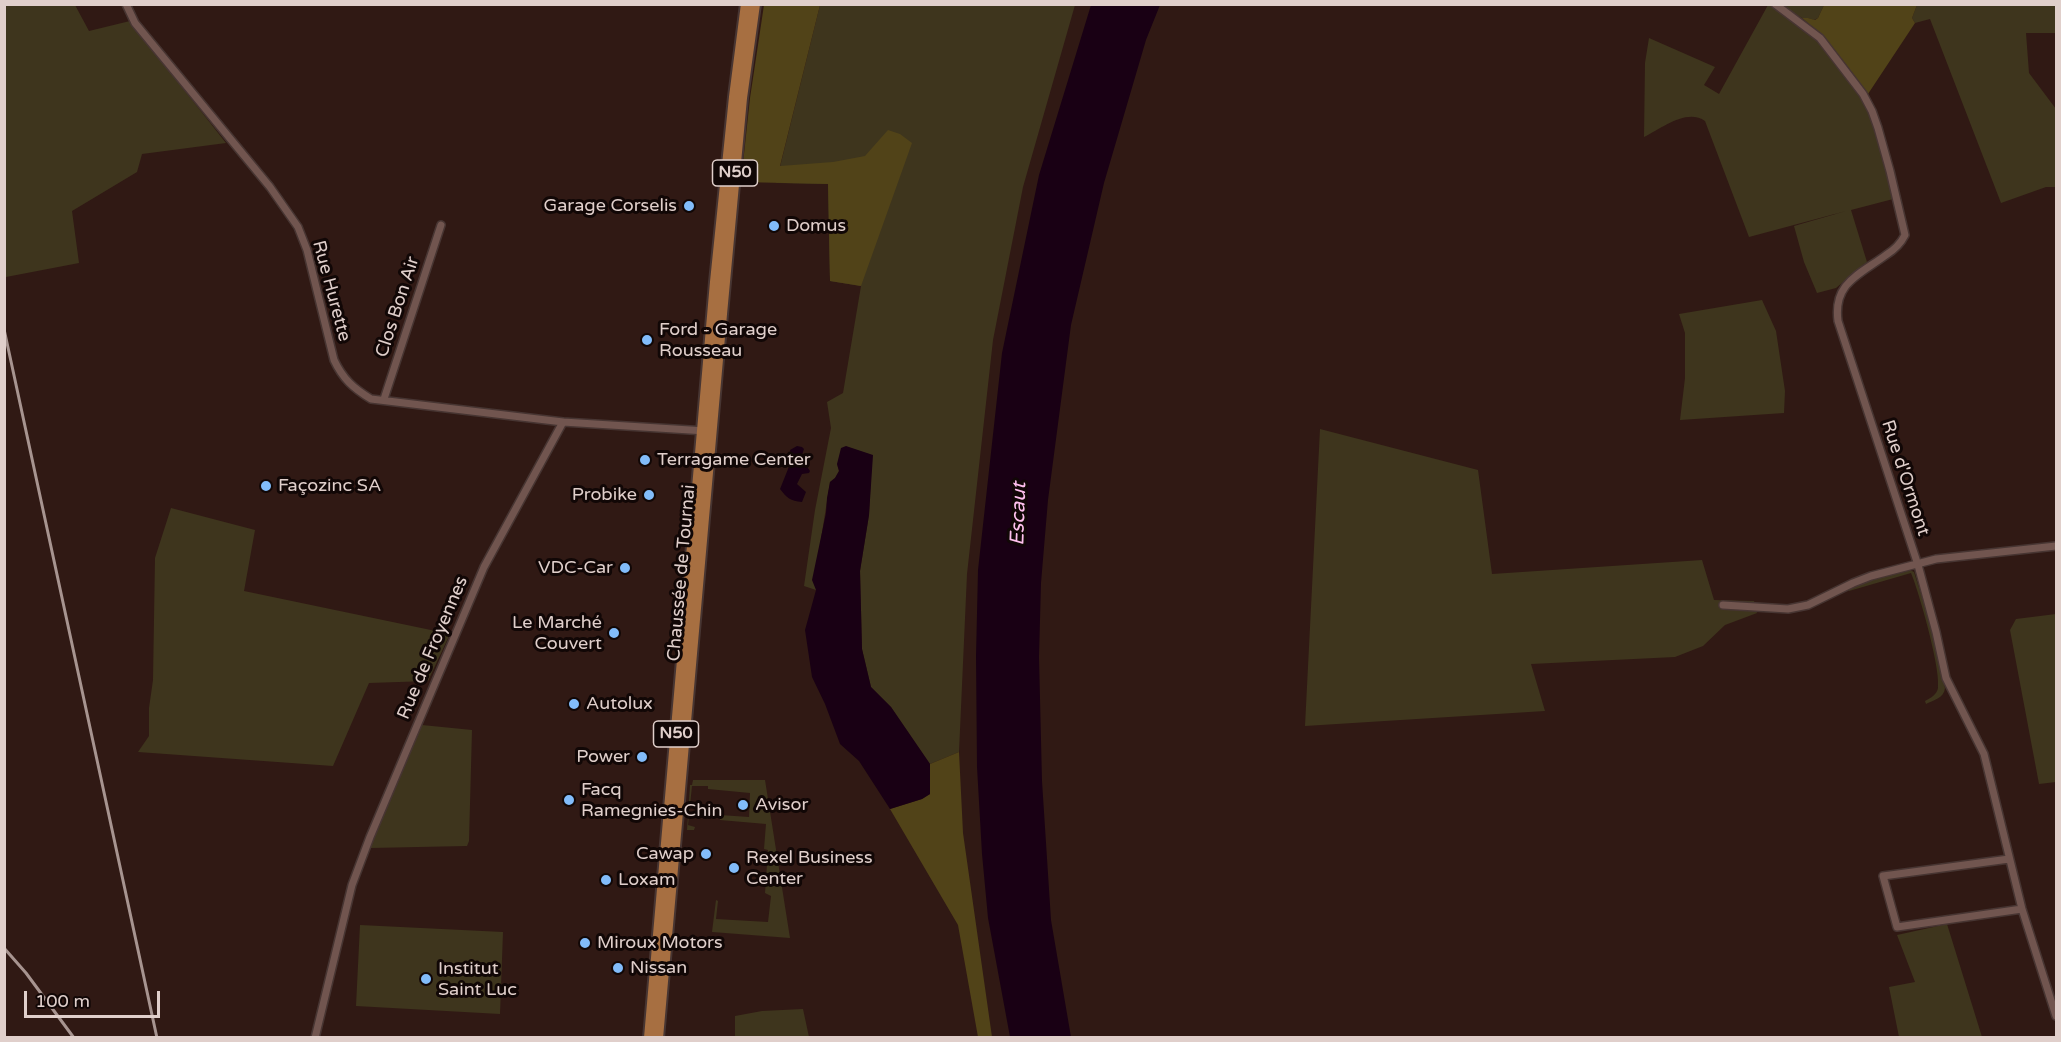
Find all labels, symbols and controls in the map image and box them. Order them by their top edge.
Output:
road number: N50 [712,160,758,186]
place label: Garage Corselis [544,195,677,217]
marker: Garage Corselis [682,199,696,213]
place label: Domus [786,215,846,237]
marker: Domus [767,219,781,233]
street label: Rue Hurette [307,238,355,344]
street label: Clos Bon Air [372,254,424,360]
place label: Ford - Garage Rousseau [659,319,777,362]
marker: Ford - Garage Rousseau [640,333,654,347]
street label: Rue d'Ormont [1876,417,1934,539]
place label: Terragame Center [657,449,811,471]
marker: Terragame Center [638,453,652,467]
place label: Façozinc SA [278,475,381,497]
marker: Façozinc SA [259,479,273,493]
water label: Escaut [1006,482,1032,546]
place label: Probike [572,484,637,506]
street label: Chaussée de Tournai [664,484,700,662]
marker: Probike [642,488,656,502]
place label: VDC-Car [538,557,613,579]
marker: VDC-Car [618,561,632,575]
street label: Rue de Froyennes [393,573,473,723]
place label: Le Marché Couvert [512,612,602,654]
marker: Le Marché Couvert [607,626,621,640]
place label: Autolux [586,693,653,715]
marker: Autolux [567,697,581,711]
road number: N50 [654,721,698,747]
place label: Power [576,746,630,768]
marker: Power [635,750,649,764]
place label: Facq Ramegnies-Chin [581,779,723,822]
marker: Facq Ramegnies-Chin [562,793,576,807]
place label: Avisor [755,794,808,816]
marker: Avisor [736,798,750,812]
place label: Cawap [636,843,694,865]
marker: Cawap [699,847,713,861]
place label: Rexel Business Center [746,847,873,890]
marker: Rexel Business Center [727,861,741,875]
place label: Loxam [618,869,675,891]
marker: Loxam [599,873,613,887]
place label: Miroux Motors [597,932,723,954]
marker: Miroux Motors [578,936,592,950]
place label: Nissan [630,957,687,979]
place label: Institut Saint Luc [438,958,517,1000]
marker: Nissan [611,961,625,975]
marker: Institut Saint Luc [419,972,433,986]
scale bar [27,979,164,1017]
text: 100 m [35,990,90,1012]

